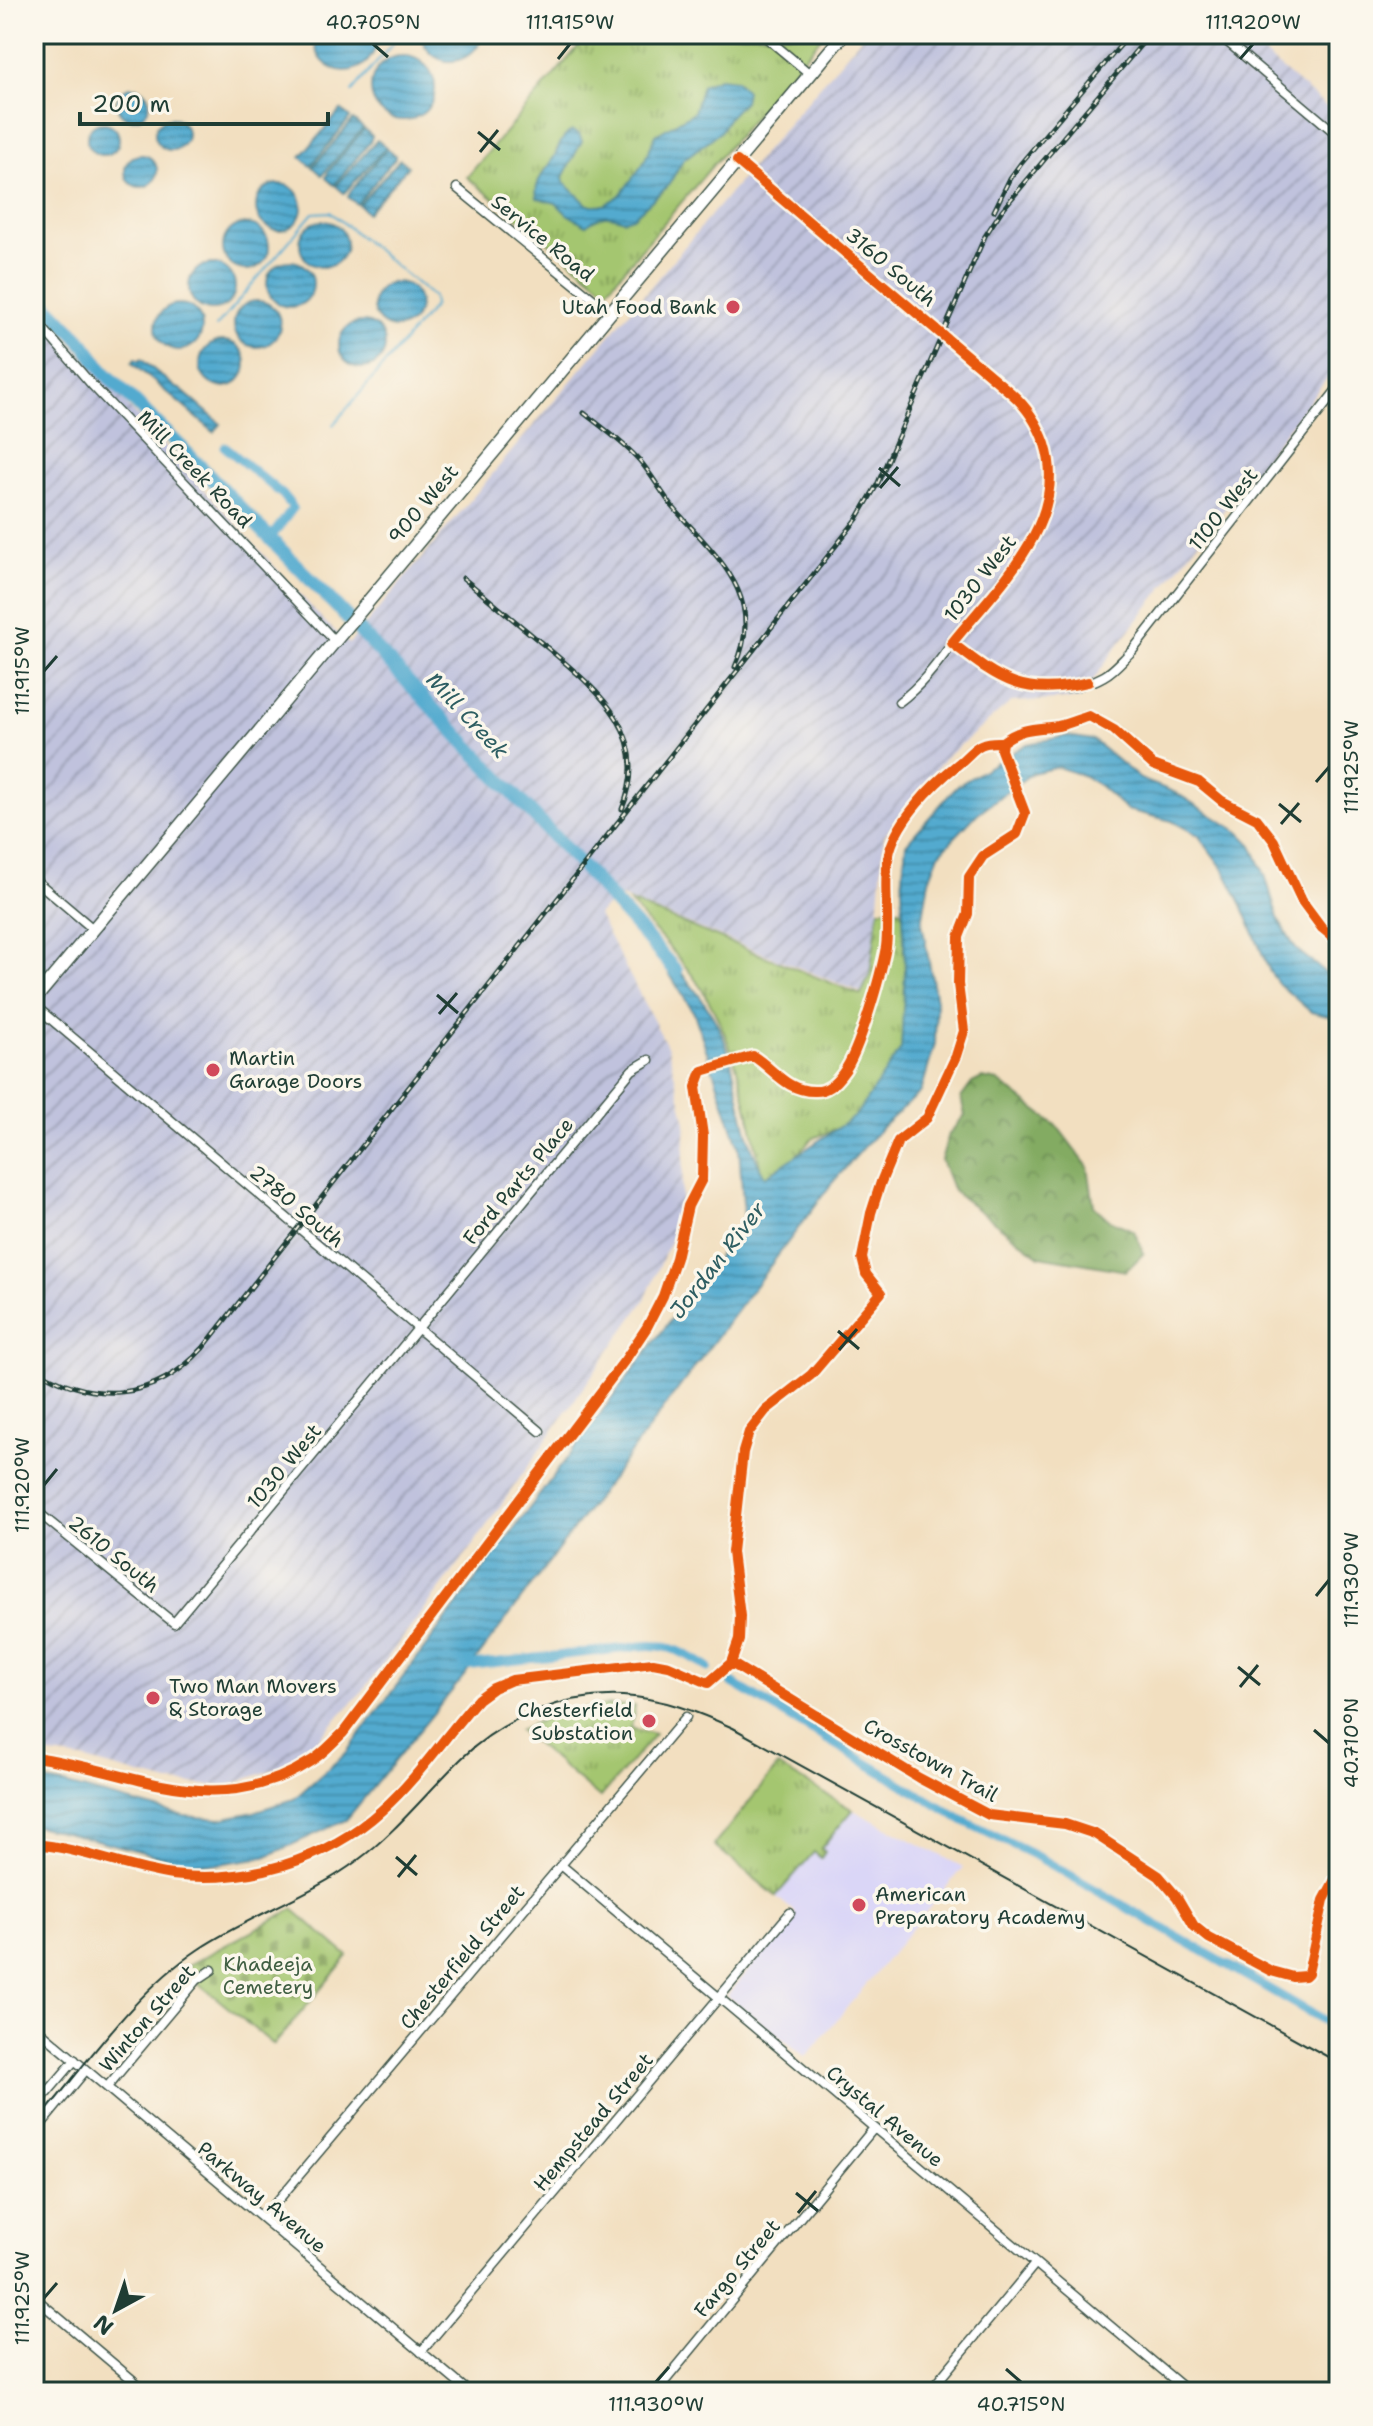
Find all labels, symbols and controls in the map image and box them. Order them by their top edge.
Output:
text: 40.705°N [325,9,421,35]
text: 111.915°W [525,9,615,35]
text: 111.920°W [1205,9,1301,35]
scale bar [80,76,328,126]
text: 200 m [92,88,170,120]
street label: Service Road [486,188,600,288]
street label: 3160 South [840,222,942,312]
place label: Utah Food Bank [562,294,717,320]
marker: Utah Food Bank [724,298,742,316]
street label: Mill Creek Road [132,404,258,534]
street label: 900 West [382,459,464,549]
street label: 1100 West [1183,462,1263,556]
street label: 1030 West [938,529,1022,627]
text: 111.915°W [9,626,35,716]
water label: Mill Creek [420,666,516,765]
text: 111.925°W [1338,720,1364,814]
place label: Martin Garage Doors [229,1045,362,1094]
marker: Martin Garage Doors [204,1061,222,1079]
street label: Ford Parts Place [457,1112,579,1250]
street label: 2780 South [244,1159,350,1253]
water label: Jordan River [663,1196,772,1325]
street label: 1030 West [241,1418,327,1514]
text: 111.920°W [9,1437,35,1533]
street label: 2610 South [63,1509,165,1599]
text: 111.930°W [1338,1532,1364,1628]
place label: Two Man Movers & Storage [169,1673,337,1722]
marker: Two Man Movers & Storage [144,1689,162,1707]
place label: Chesterfield Substation [518,1697,633,1746]
text: 40.710°N [1338,1698,1364,1788]
marker: Chesterfield Substation [640,1712,658,1730]
street label: Crosstown Trail [859,1712,1003,1808]
street label: Chesterfield Street [394,1879,530,2035]
place label: American Preparatory Academy [875,1881,1086,1930]
marker: American Preparatory Academy [850,1896,868,1914]
park label: Khadeeja Cemetery [223,1951,313,2000]
street label: Winton Street [93,1959,201,2077]
street label: Hempstead Street [527,2047,659,2197]
street label: Crystal Avenue [821,2059,949,2173]
street label: Parkway Avenue [192,2135,332,2259]
street label: Fargo Street [688,2213,786,2323]
text: 111.925°W [9,2251,35,2345]
north arrow [76,2270,156,2350]
text: N [87,2308,119,2342]
text: 111.930°W [608,2391,704,2417]
text: 40.715°N [977,2391,1065,2417]

